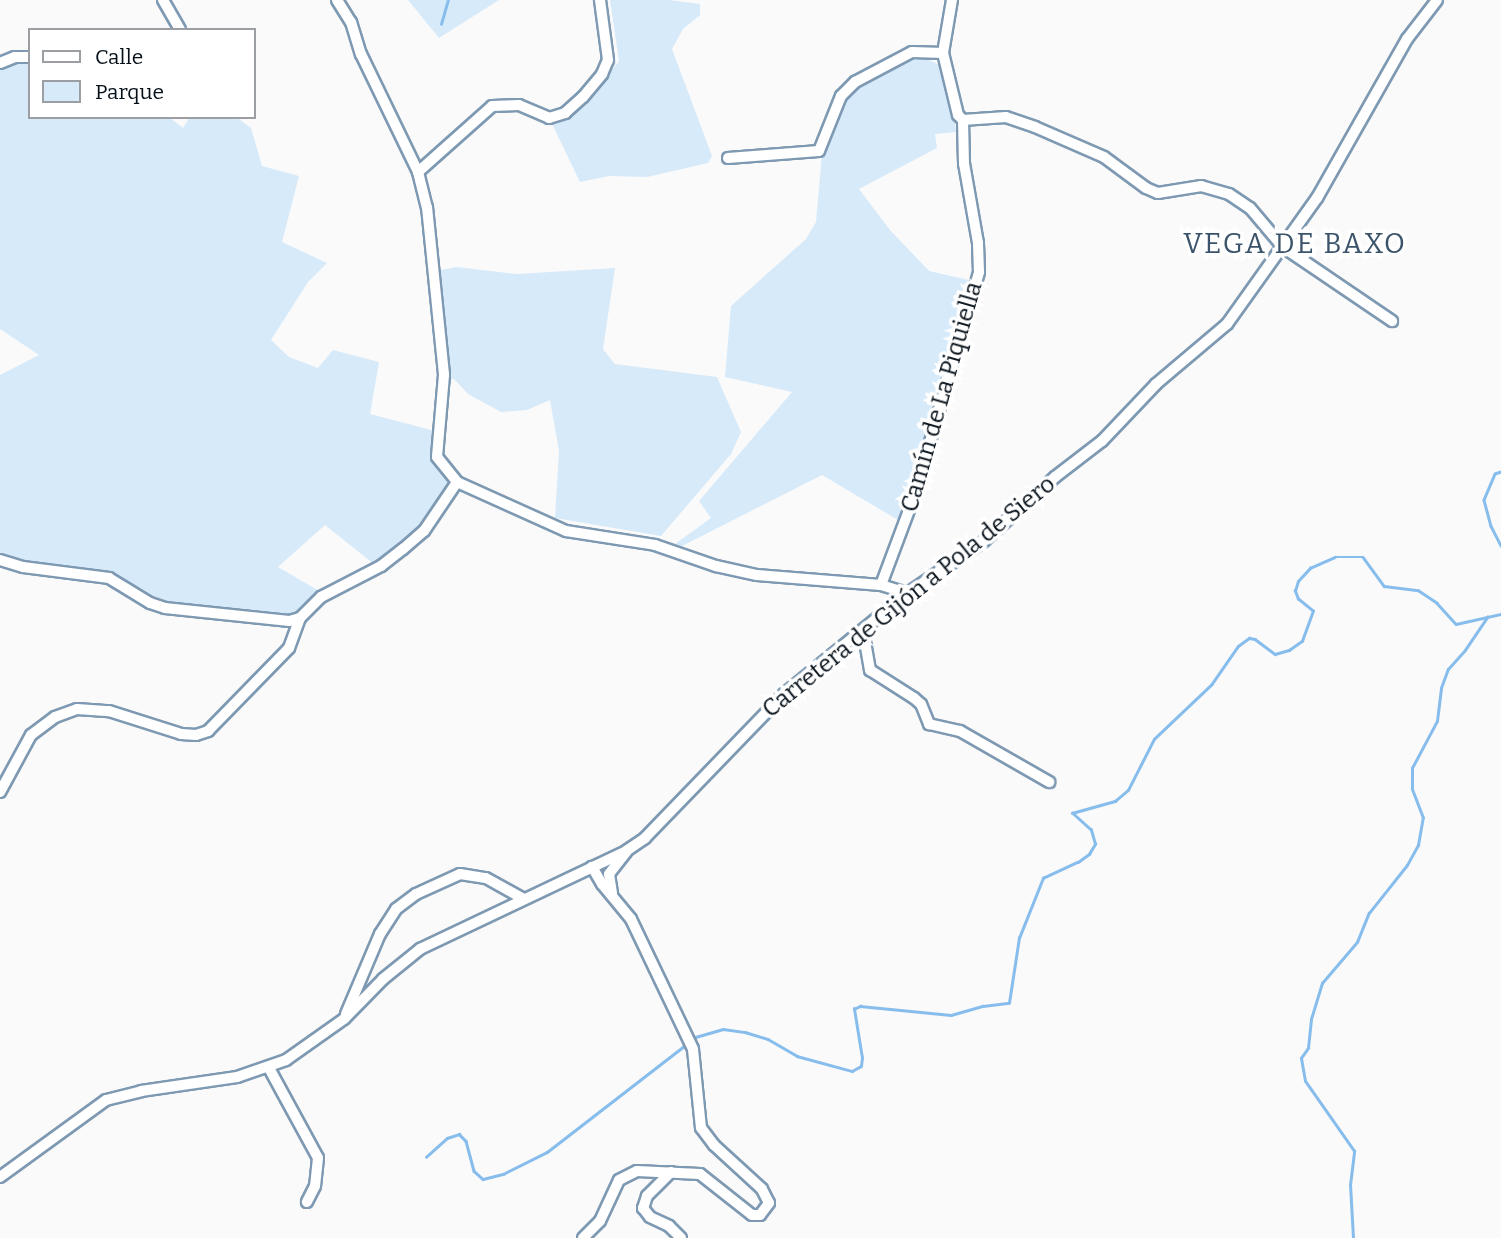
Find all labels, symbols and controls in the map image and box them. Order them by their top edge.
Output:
legend [28,28,256,119]
text: Calle [95,44,143,70]
text: Parque [95,79,164,105]
district label: VEGA DE BAXO [1185,227,1405,261]
street label: Camín de La Piquiella [895,279,989,515]
street label: Carretera de Gijón a Pola de Siero [757,470,1061,724]

